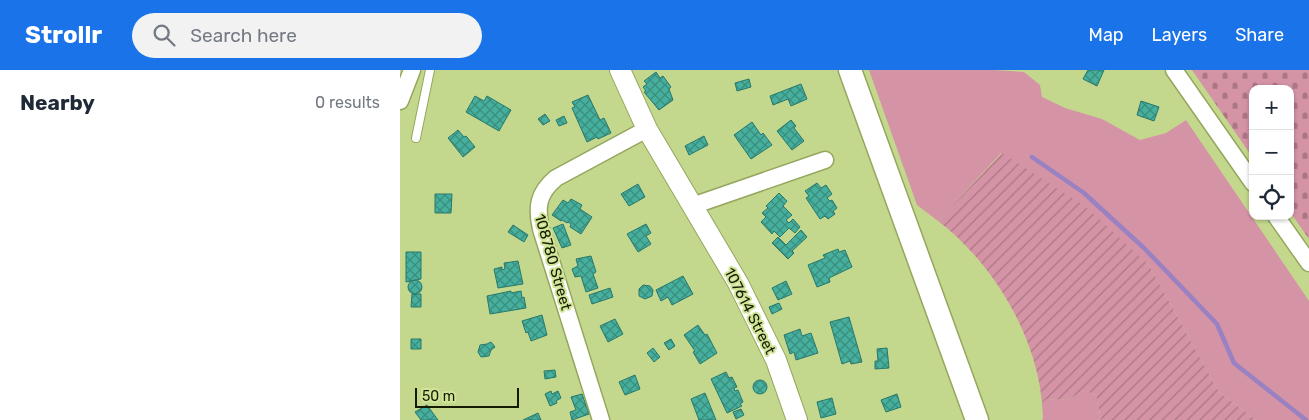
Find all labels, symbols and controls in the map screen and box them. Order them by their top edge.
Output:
search box [132,13,482,58]
text: Strollr [25,21,102,49]
icon: search [150,21,178,49]
text: Search here [190,24,297,47]
text: Map [1089,24,1124,46]
text: Layers [1152,24,1207,46]
text: Share [1235,24,1284,46]
map controls [1249,85,1294,220]
button: + [1249,85,1294,130]
text: Nearby [20,90,95,115]
text: 0 results [315,93,380,112]
button: − [1249,130,1294,175]
button: locate [1249,175,1294,220]
street label: 108780 Street [531,212,575,312]
street label: 107614 Street [720,265,780,357]
scale bar [415,385,519,408]
text: 50 m [422,388,455,405]

